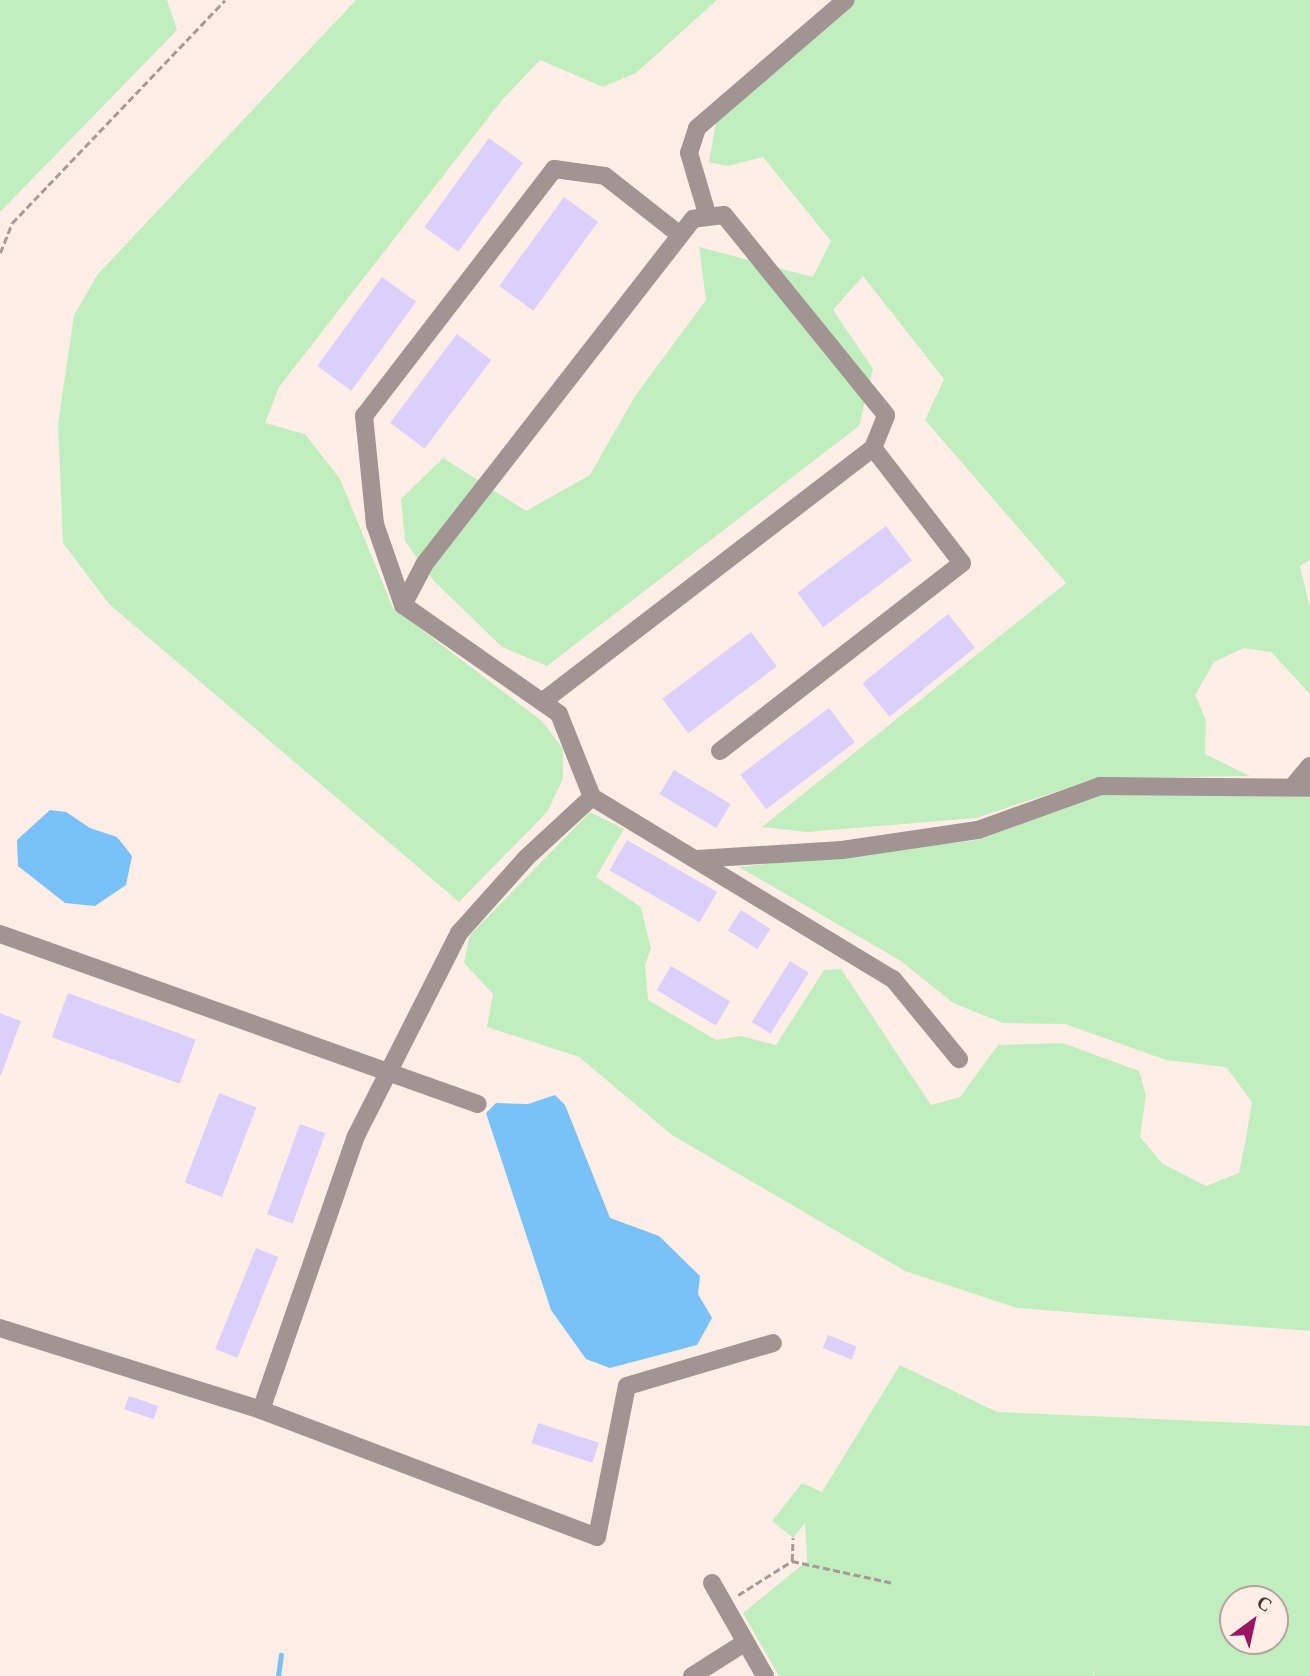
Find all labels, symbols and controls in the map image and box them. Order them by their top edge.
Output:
north arrow [1219,1585,1289,1655]
text: С [1253,1591,1276,1616]

